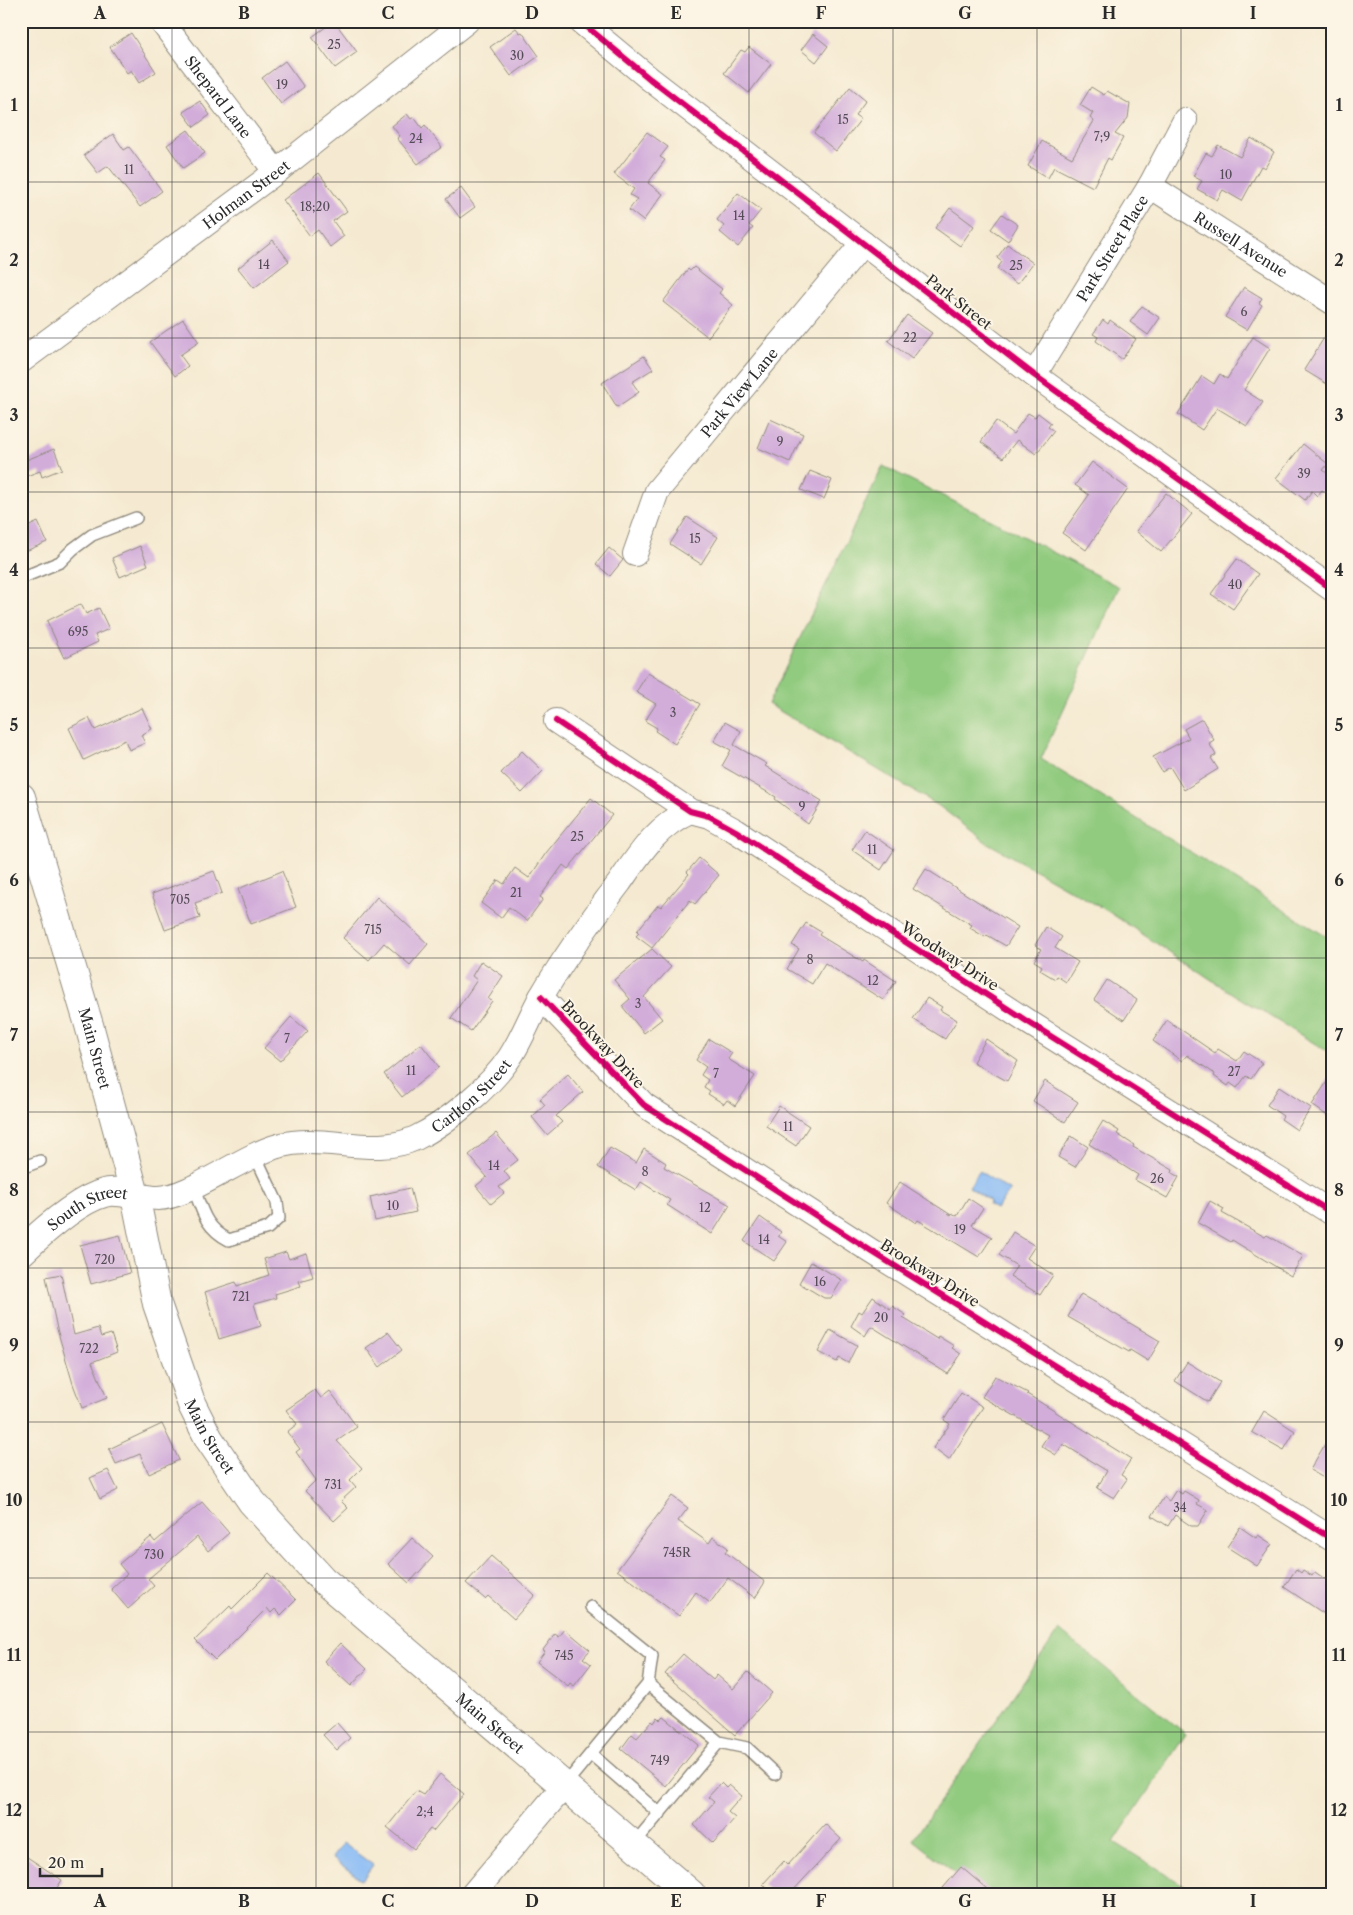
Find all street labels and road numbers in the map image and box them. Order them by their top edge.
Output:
street label: Shepard Lane [181,52,256,142]
street label: Holman Street [199,155,294,233]
street label: Park Street Place [1072,191,1152,305]
street label: Russell Avenue [1191,207,1291,281]
street label: Park Street [922,270,996,334]
street label: Park View Lane [696,344,782,441]
street label: Woodway Drive [897,917,1003,995]
street label: Brookway Drive [557,996,649,1092]
street label: Main Street [75,1005,116,1092]
street label: Carlton Street [428,1055,515,1137]
street label: South Street [43,1182,130,1234]
street label: Brookway Drive [877,1235,983,1311]
street label: Main Street [181,1396,240,1478]
street label: Main Street [453,1689,529,1758]

